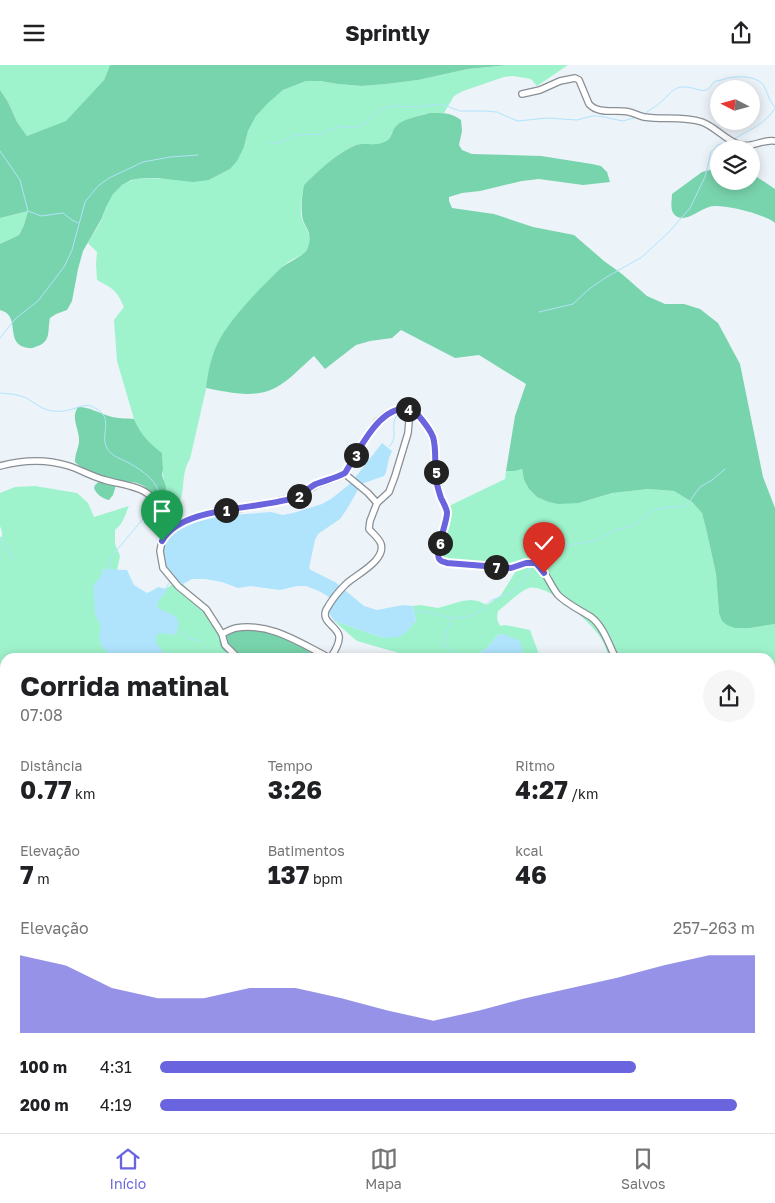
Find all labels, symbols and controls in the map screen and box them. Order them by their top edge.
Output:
icon: menu [20,19,48,47]
text: Sprintly [345,19,430,46]
icon: share [727,19,755,47]
north arrow [710,80,760,130]
map controls [710,80,760,190]
button: layers [710,140,760,190]
pin: 4 [396,397,420,421]
text: 4 [404,401,413,418]
pin: 3 [344,443,368,467]
text: 3 [352,447,361,464]
pin: 5 [424,459,448,485]
text: 5 [432,464,441,481]
pin: 2 [286,483,312,509]
text: 2 [295,488,304,505]
pin [141,490,183,541]
icon: arrive [148,497,176,525]
pin: 1 [214,497,238,523]
text: 1 [223,502,230,519]
pin [523,522,565,573]
icon: check [530,529,558,557]
pin: 6 [428,531,452,555]
text: 6 [436,535,445,552]
pin: 7 [484,555,508,579]
text: 7 [493,559,500,576]
text: Corrida matinal [20,669,229,702]
button: share [703,670,755,722]
text: 07:08 [20,705,63,725]
text: Distância [20,757,82,774]
text: Tempo [268,757,313,774]
text: Ritmo [515,757,555,774]
text: 0.77 [20,774,72,805]
text: 3:26 [268,774,322,805]
text: 4:27 [515,774,568,805]
text: km [72,785,95,802]
text: /km [568,785,598,802]
text: Elevação [20,842,80,859]
text: Batimentos [268,842,345,859]
text: kcal [515,842,543,859]
text: 7 [20,859,34,890]
text: 137 [268,859,309,890]
text: 46 [515,859,547,890]
text: m [34,870,50,887]
text: bpm [309,870,343,887]
text: Elevação [20,918,89,938]
text: 257–263 m [673,918,755,938]
text: 100 m [20,1057,67,1077]
text: 4:31 [100,1057,132,1077]
text: 200 m [20,1095,69,1115]
text: 4:19 [100,1095,132,1115]
tab: Início [110,1145,146,1192]
tab: Mapa [365,1145,402,1192]
tab: Salvos [621,1145,665,1192]

